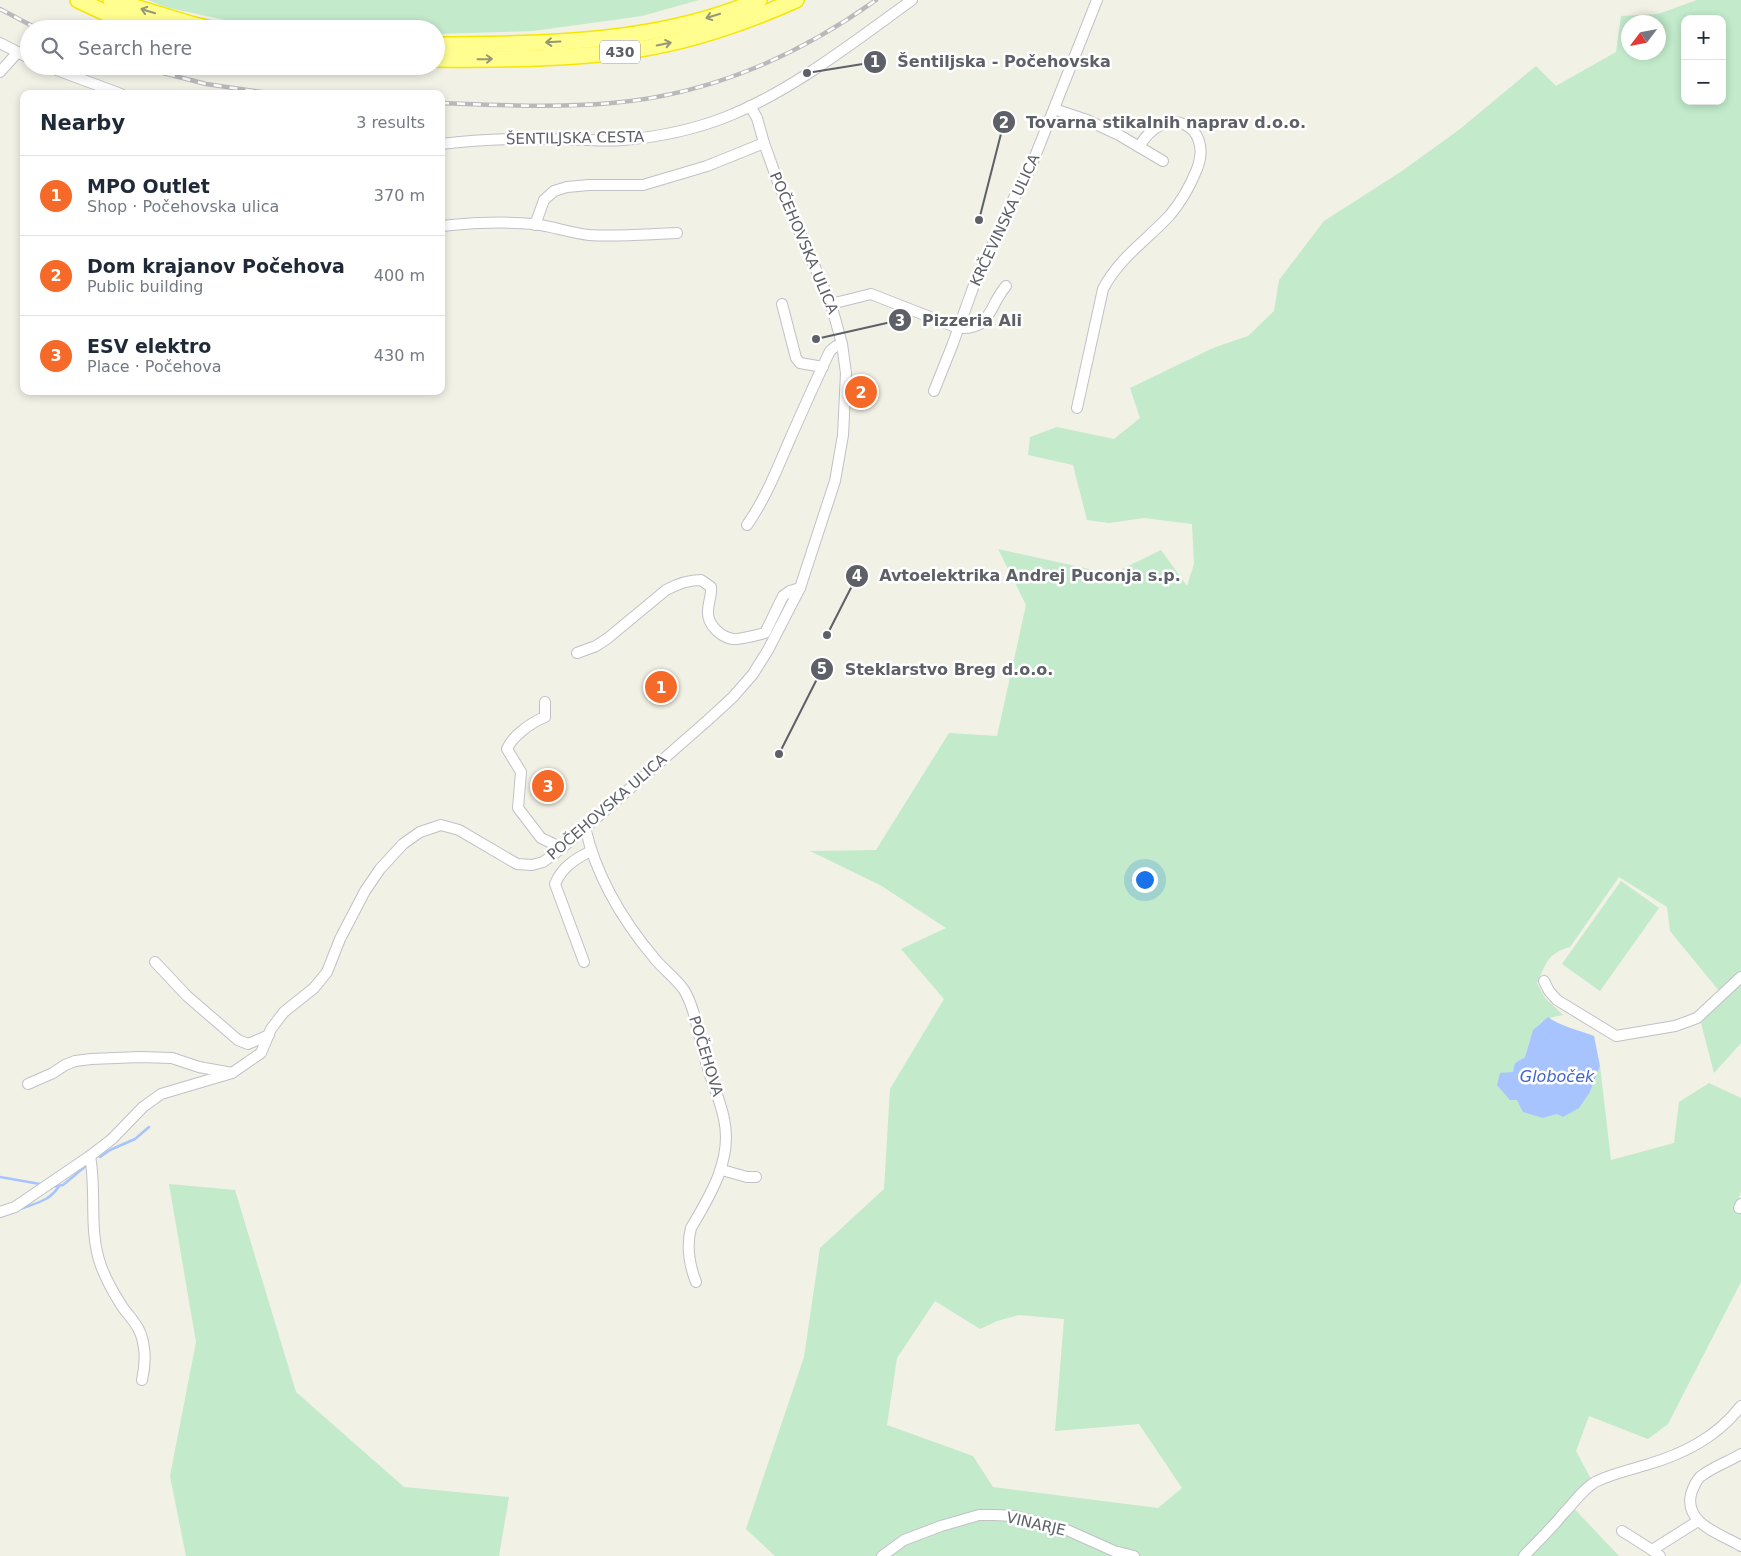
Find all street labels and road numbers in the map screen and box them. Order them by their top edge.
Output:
road number: 430 [600,41,640,64]
street label: ŠENTILJSKA CESTA [506,127,645,148]
street label: KRČEVINSKA ULICA [966,150,1044,289]
street label: POČEHOVSKA ULICA [766,169,843,317]
street label: POČEHOVSKA ULICA [543,749,671,864]
street label: POČEHOVA [685,1013,728,1099]
street label: VINARJE [1005,1508,1067,1540]

